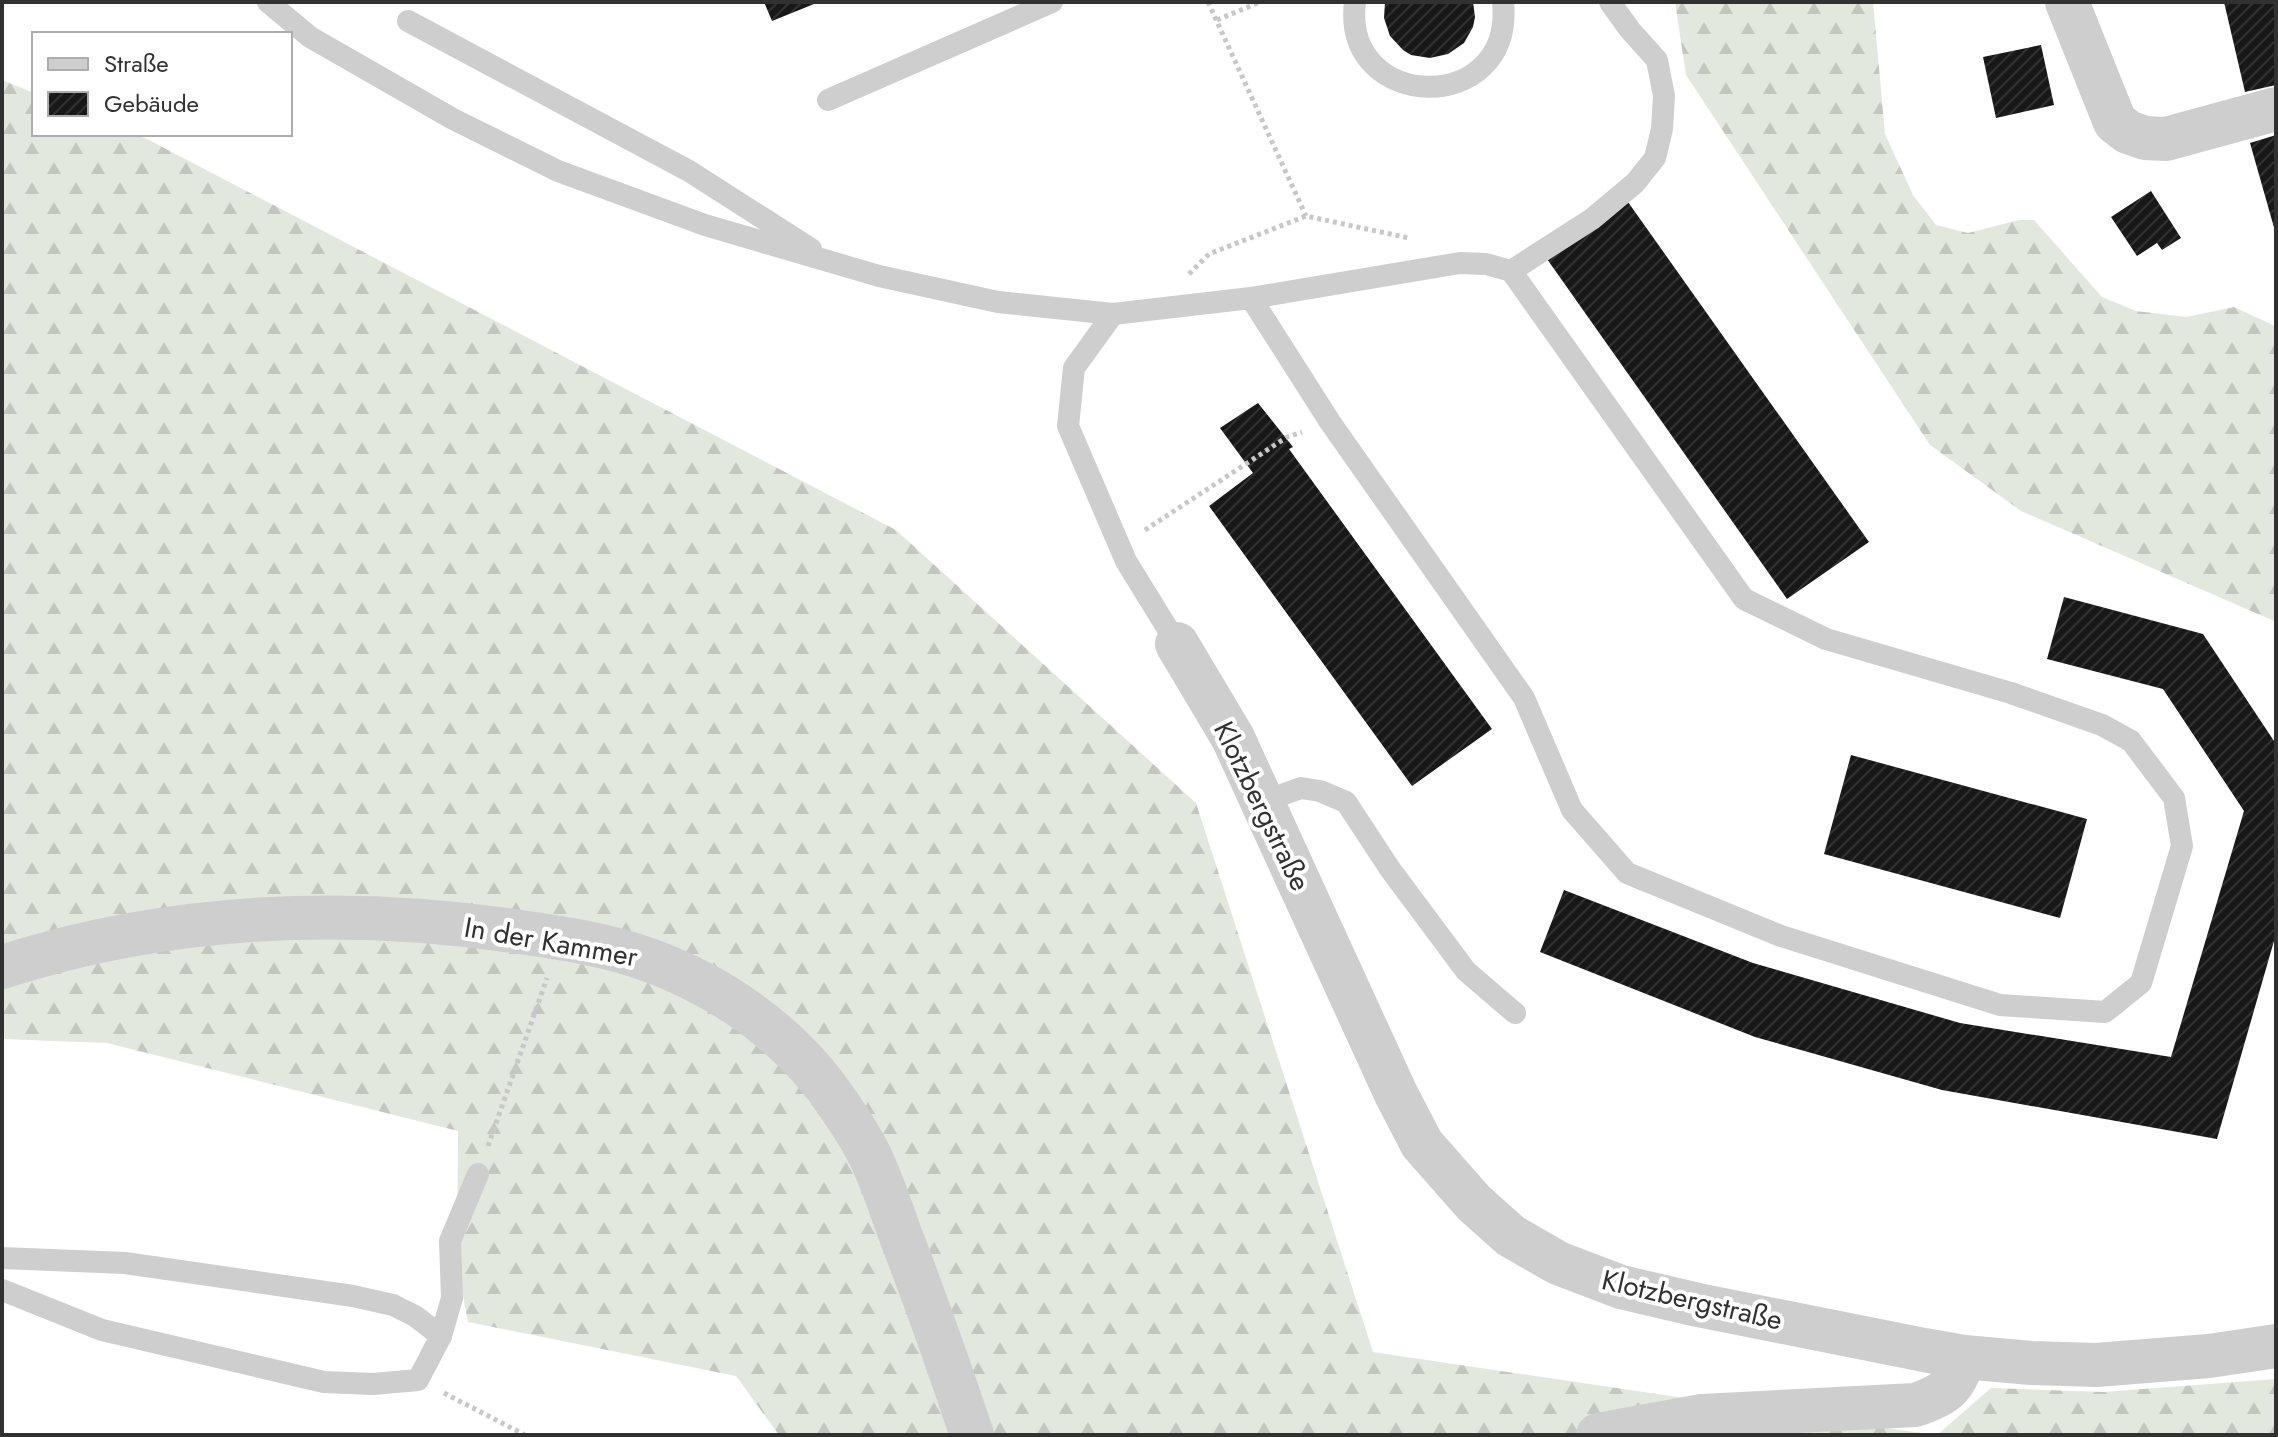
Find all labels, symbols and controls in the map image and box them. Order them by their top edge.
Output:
legend [32,32,292,136]
text: Straße [104,46,169,81]
text: Gebäude [104,86,199,121]
street label: Klotzbergstraße [1203,714,1321,898]
street label: In der Kammer [461,907,641,977]
street label: Klotzbergstraße [1598,1259,1786,1341]

